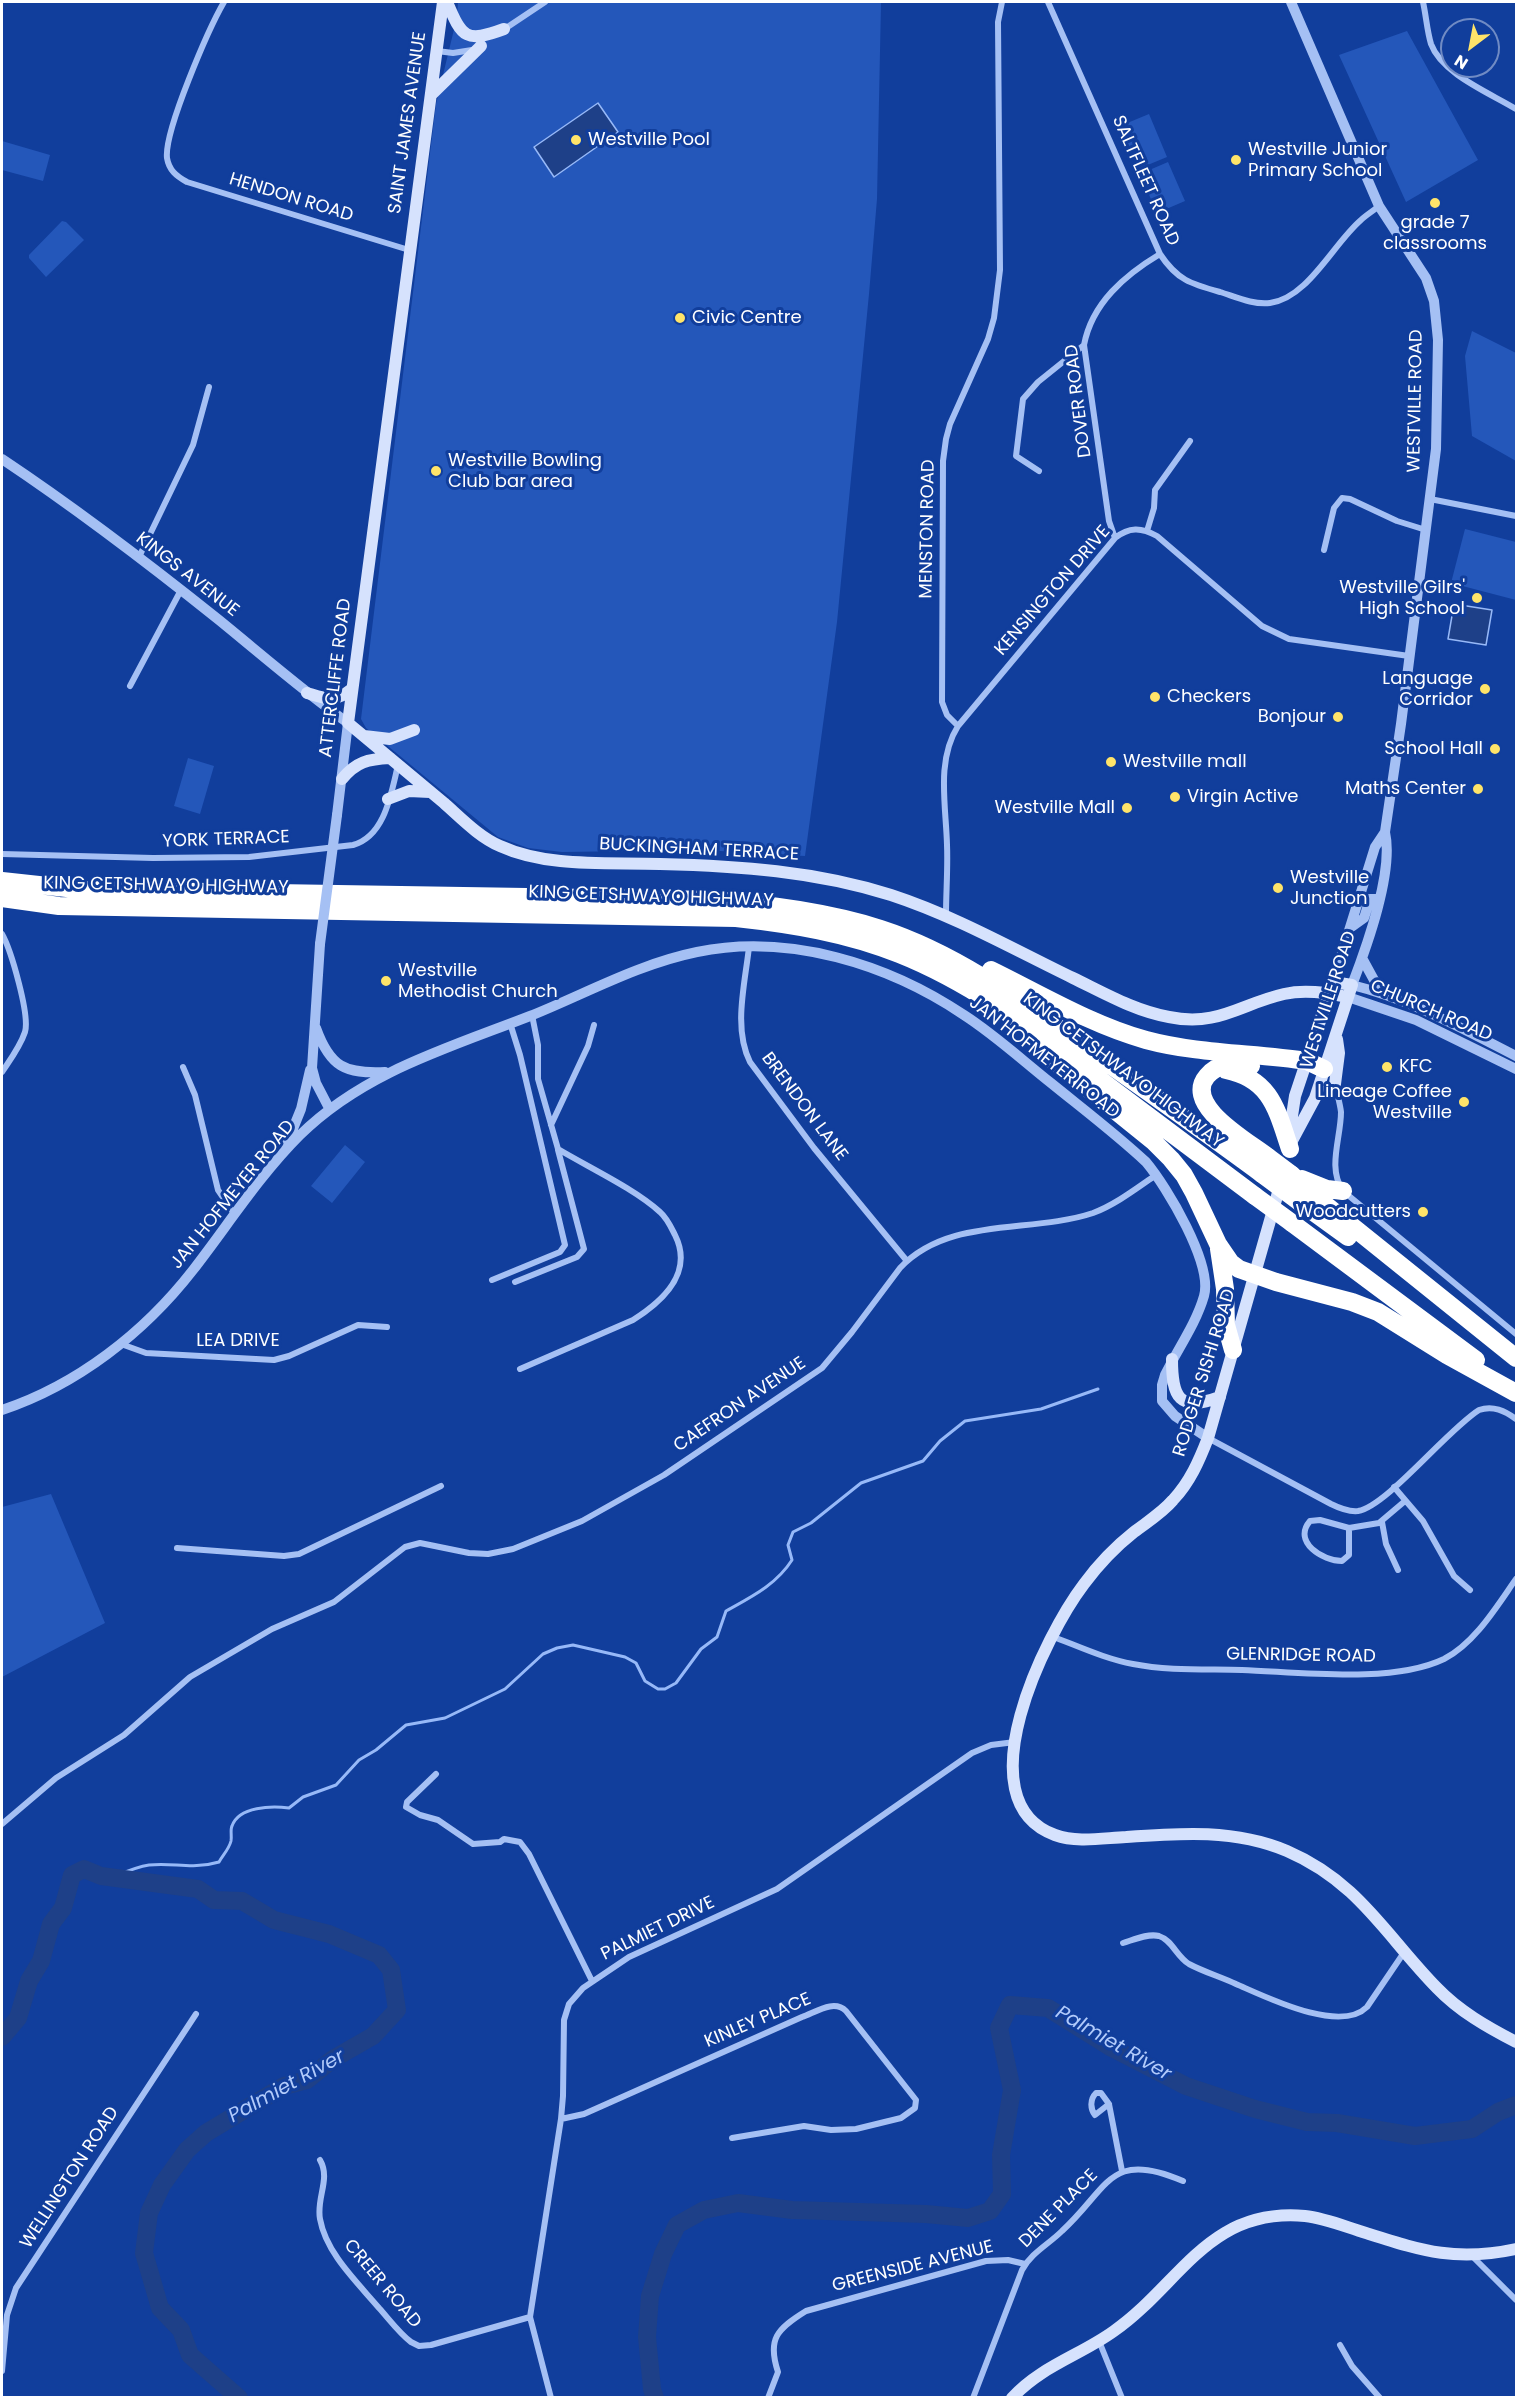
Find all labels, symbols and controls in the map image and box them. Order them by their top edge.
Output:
north arrow [1440,18,1500,78]
street label: SAINT JAMES AVENUE [385,31,431,215]
text: N [1450,49,1472,75]
street label: SALTFLEET ROAD [1107,113,1183,249]
place label: Westville Pool [588,129,710,151]
marker: Westville Pool [569,133,583,147]
place label: Westville Junior Primary School [1248,139,1387,182]
marker: Westville Junior Primary School [1229,153,1243,167]
street label: HENDON ROAD [226,169,356,227]
marker: grade 7 classrooms [1428,196,1442,210]
place label: grade 7 classrooms [1383,212,1487,254]
place label: Civic Centre [692,307,802,329]
marker: Civic Centre [673,311,687,325]
street label: WESTVILLE ROAD [1404,329,1428,473]
street label: DOVER ROAD [1061,343,1097,459]
place label: Westville Bowling Club bar area [448,450,602,492]
street label: MENSTON ROAD [916,459,940,599]
marker: Westville Bowling Club bar area [429,464,443,478]
street label: KENSINGTON DRIVE [991,522,1115,660]
street label: KINGS AVENUE [131,528,243,622]
place label: Westville Gilrs' High School [1339,577,1465,620]
marker: Westville Gilrs' High School [1470,591,1484,605]
street label: ATTERCLIFFE ROAD [316,597,356,759]
place label: Language Corridor [1382,668,1473,710]
marker: Language Corridor [1478,682,1492,696]
place label: Checkers [1167,686,1251,708]
marker: Checkers [1148,690,1162,704]
place label: Bonjour [1258,706,1326,728]
marker: Bonjour [1331,710,1345,724]
place label: School Hall [1384,738,1483,760]
marker: School Hall [1488,742,1502,756]
place label: Westville mall [1123,751,1247,773]
marker: Westville mall [1104,755,1118,769]
place label: Maths Center [1345,778,1466,800]
marker: Maths Center [1471,782,1485,796]
place label: Virgin Active [1187,786,1299,808]
marker: Virgin Active [1168,790,1182,804]
place label: Westville Mall [994,797,1115,819]
marker: Westville Mall [1120,801,1134,815]
street label: YORK TERRACE [162,827,290,853]
street label: BUCKINGHAM TERRACE [599,834,799,866]
place label: Westville Junction [1290,867,1369,910]
street label: KING CETSHWAYO HIGHWAY [43,873,289,899]
marker: Westville Junction [1271,881,1285,895]
street label: KING CETSHWAYO HIGHWAY [528,882,774,912]
street label: WESTVILLE ROAD [1297,929,1361,1071]
place label: Westville Methodist Church [398,960,558,1002]
marker: Westville Methodist Church [379,974,393,988]
street label: CHURCH ROAD [1367,976,1495,1046]
street label: KING CETSHWAYO HIGHWAY [1019,989,1227,1153]
street label: JAN HOFMEYER ROAD [964,993,1124,1123]
street label: BRENDON LANE [756,1049,852,1165]
place label: KFC [1399,1056,1433,1078]
marker: KFC [1380,1060,1394,1074]
place label: Lineage Coffee Westville [1317,1081,1452,1124]
marker: Lineage Coffee Westville [1457,1095,1471,1109]
street label: JAN HOFMEYER ROAD [166,1116,300,1274]
place label: Woodcutters [1295,1201,1411,1223]
marker: Woodcutters [1416,1205,1430,1219]
street label: RODGER SISHI ROAD [1169,1287,1241,1459]
street label: LEA DRIVE [196,1330,280,1352]
street label: CAEFRON AVENUE [670,1353,810,1457]
street label: GLENRIDGE ROAD [1226,1644,1376,1668]
street label: PALMIET DRIVE [598,1892,718,1966]
street label: KINLEY PLACE [701,1989,815,2053]
water label: Palmiet River [1051,2001,1175,2087]
water label: Palmiet River [225,2045,349,2129]
street label: WELLINGTON ROAD [16,2103,124,2253]
street label: DENE PLACE [1015,2165,1103,2253]
street label: CREER ROAD [339,2235,425,2333]
street label: GREENSIDE AVENUE [830,2237,996,2297]

